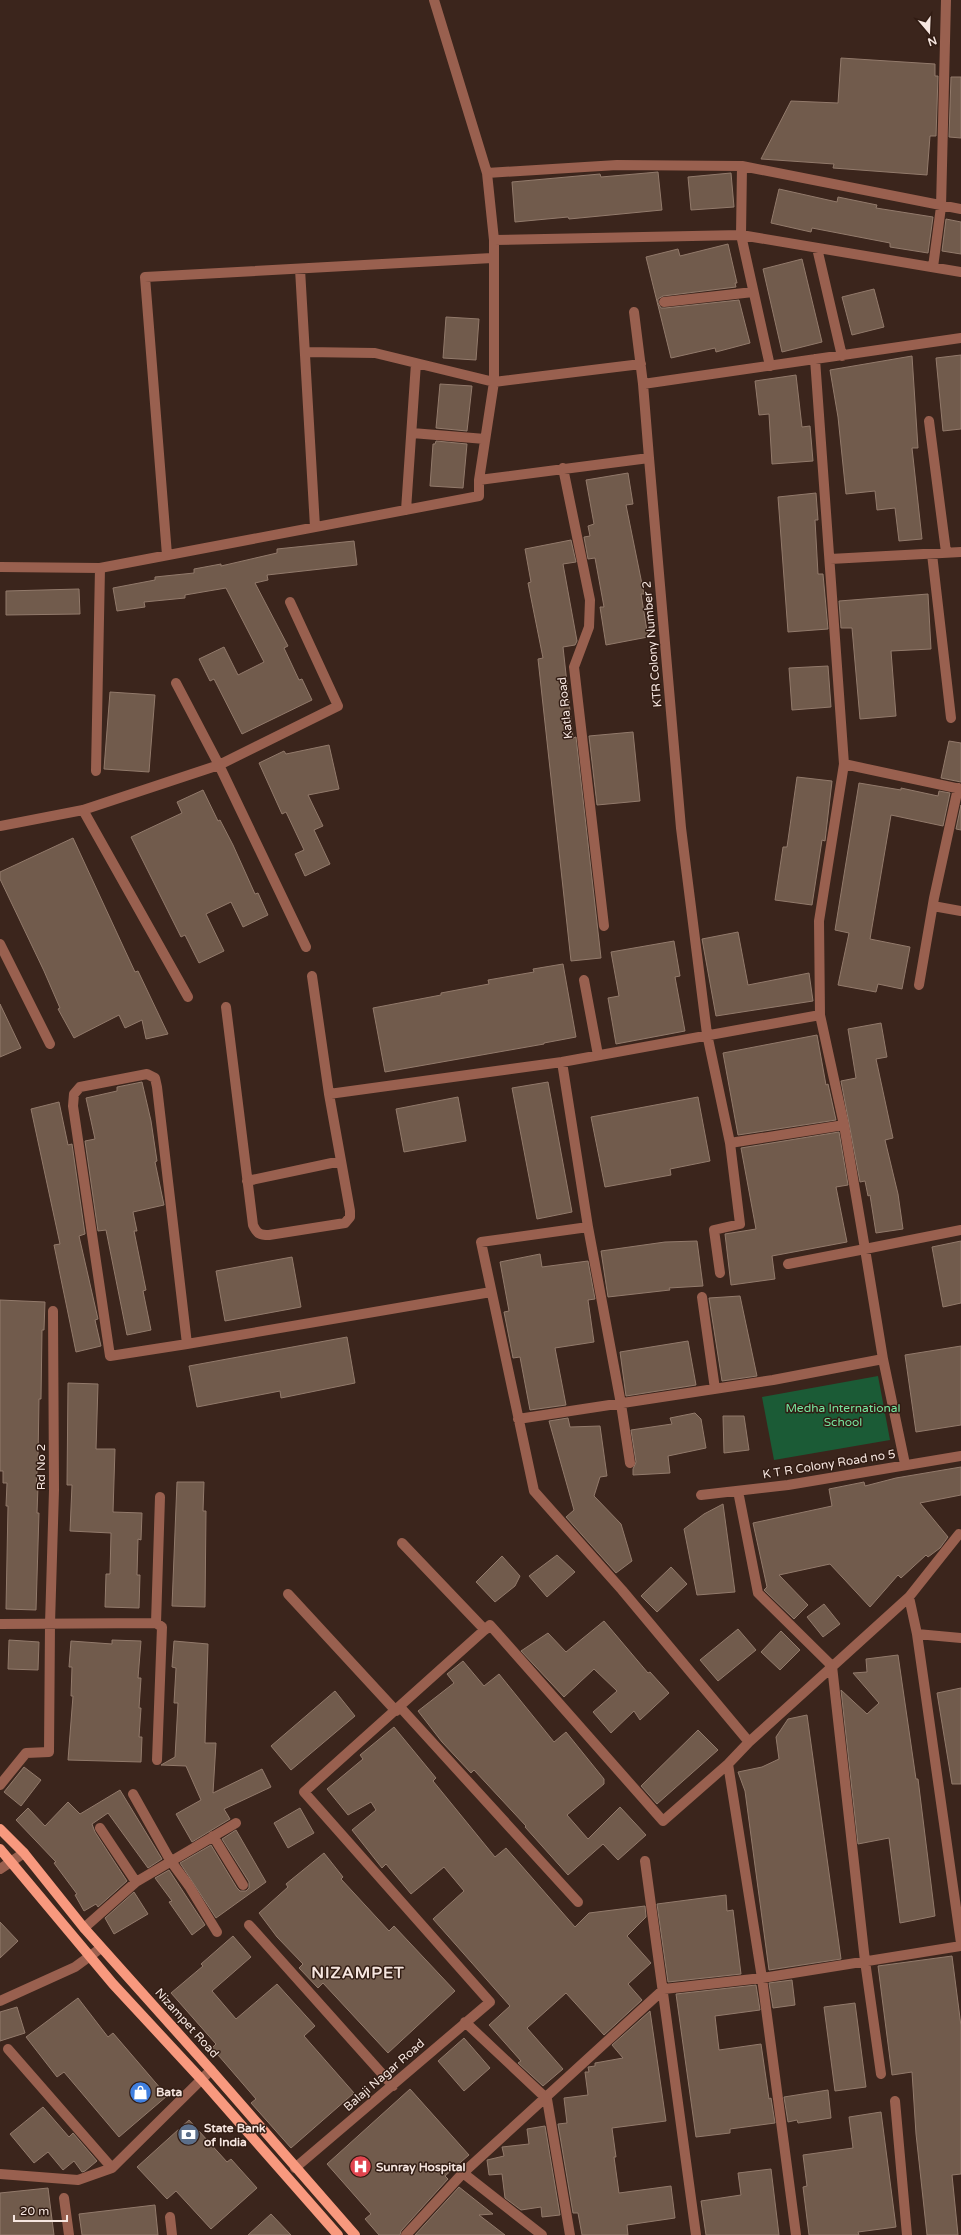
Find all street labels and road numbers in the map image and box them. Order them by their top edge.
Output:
street label: KTR Colony Number 2 [639,580,665,708]
street label: Katla Road [555,676,575,740]
street label: Rd No 2 [34,1444,48,1490]
street label: K T R Colony Road no 5 [762,1447,896,1481]
street label: Nizampet Road [152,1985,222,2061]
street label: Balaji Nagar Road [341,2036,427,2114]

